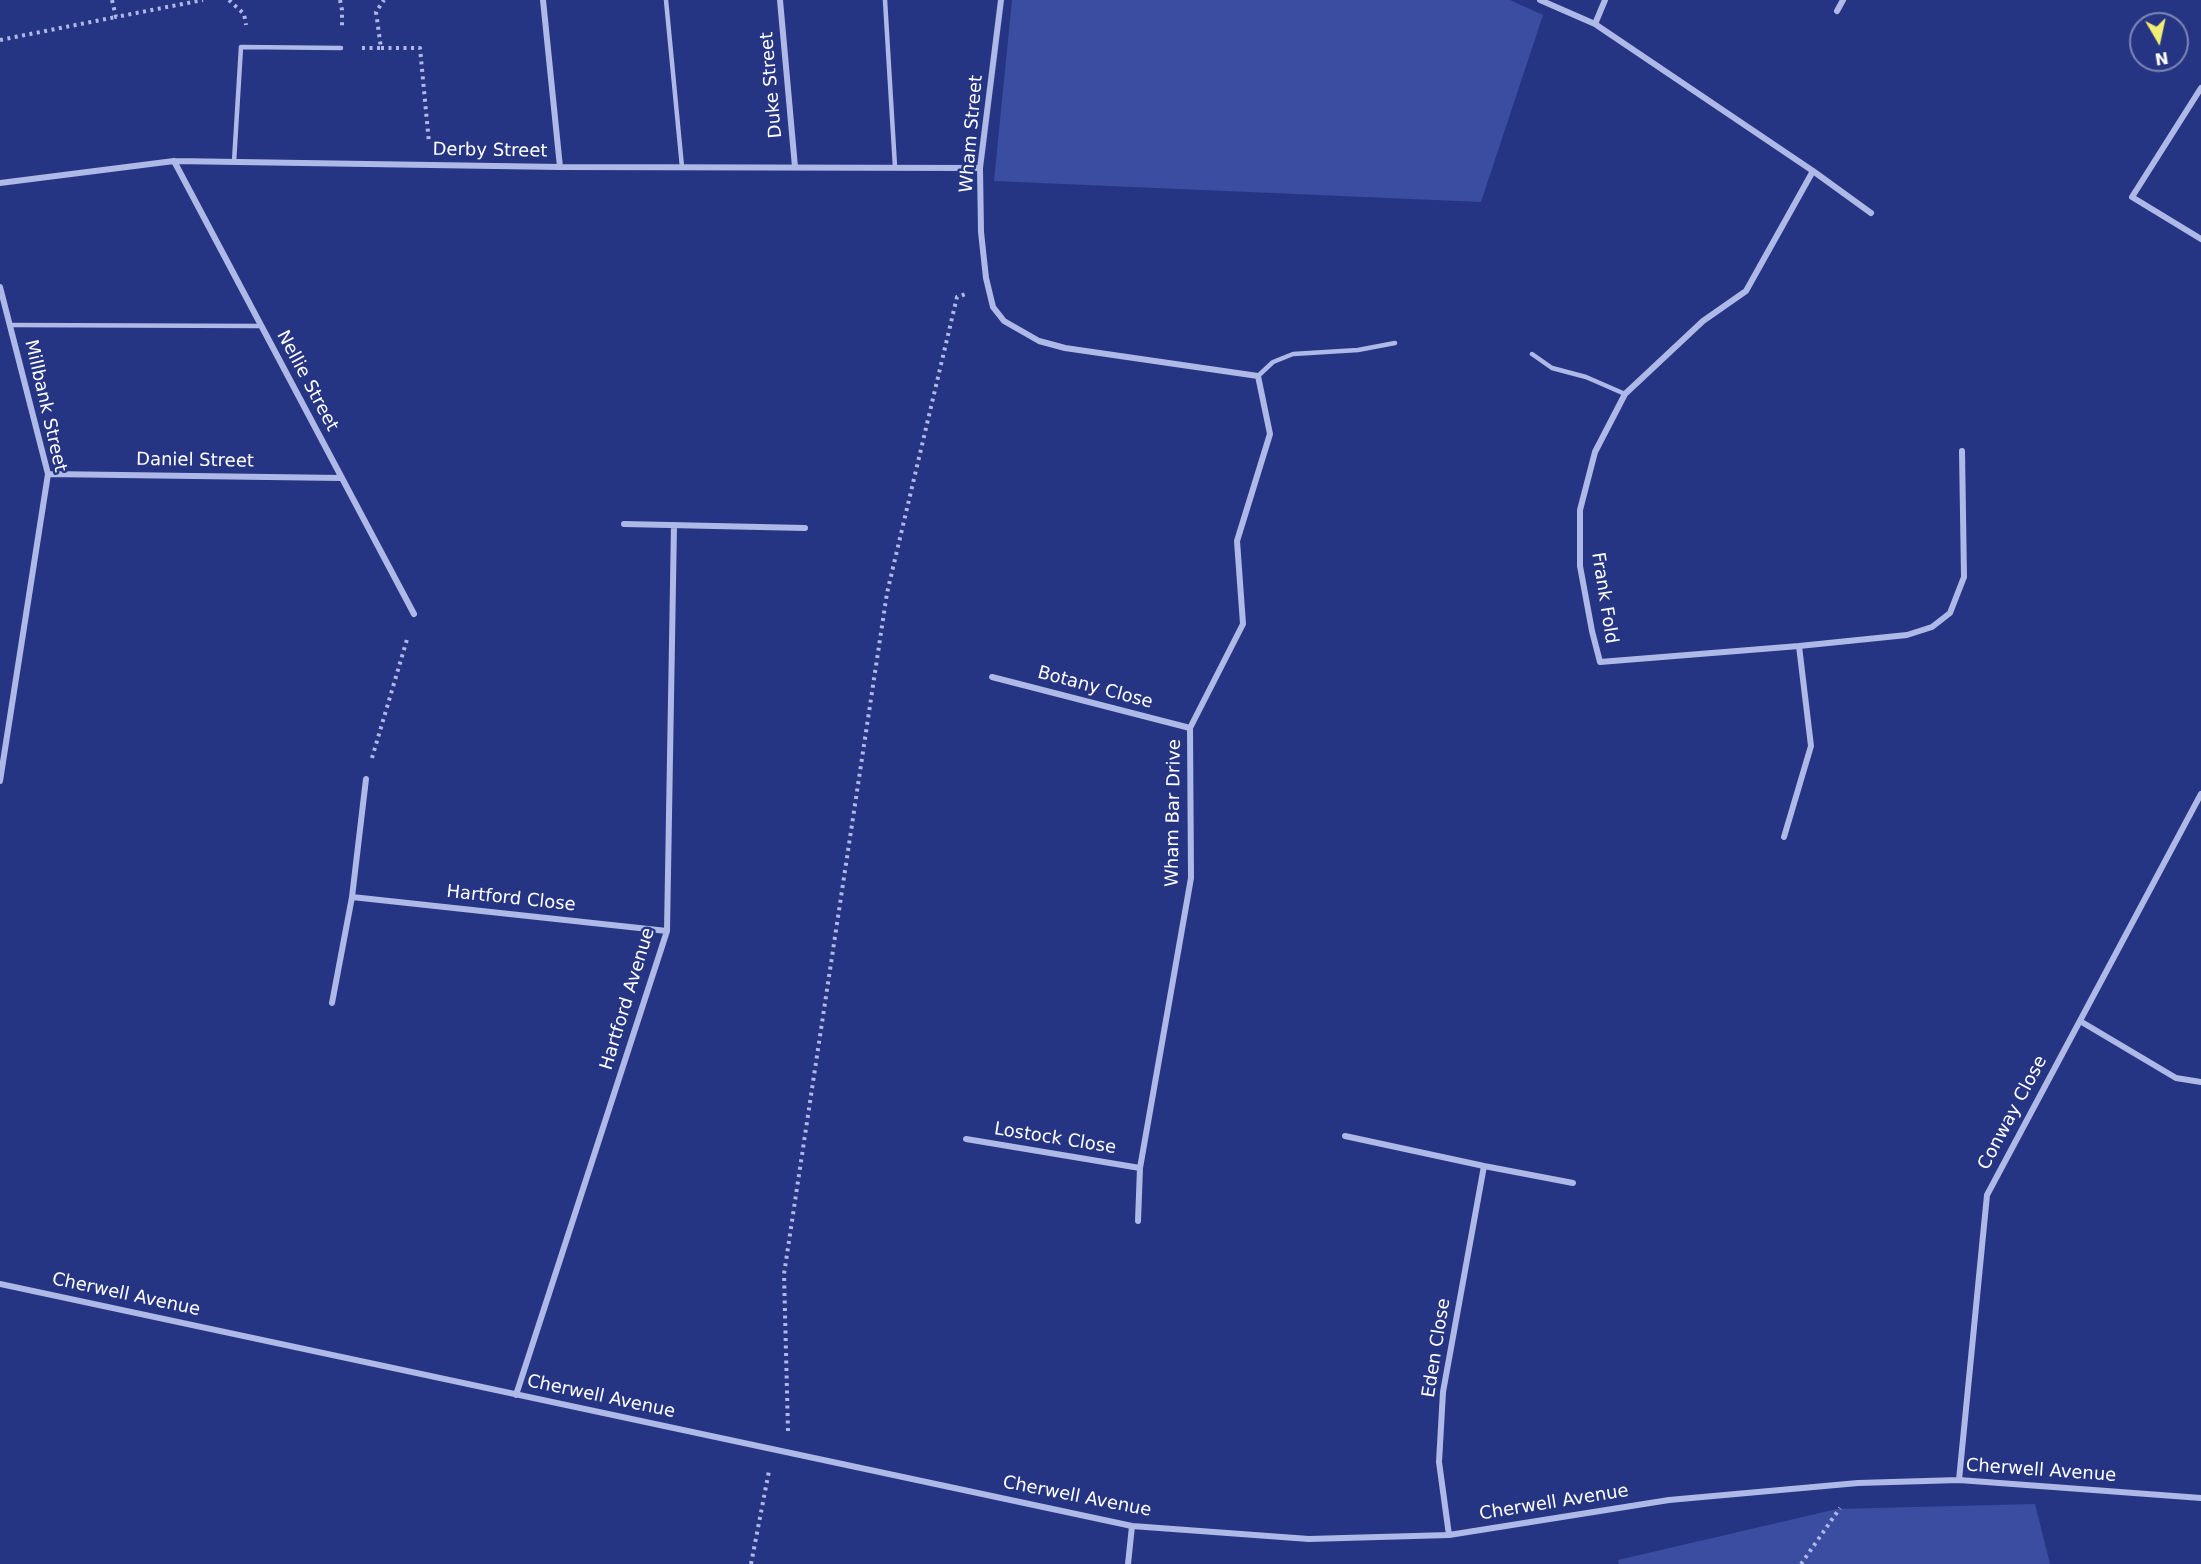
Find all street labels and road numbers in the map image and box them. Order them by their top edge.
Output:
street label: Duke Street [757,31,787,139]
street label: Wham Street [956,74,988,194]
street label: Derby Street [432,139,548,163]
street label: Nellie Street [271,327,343,435]
street label: Millbank Street [19,338,71,474]
street label: Daniel Street [136,449,254,473]
street label: Frank Fold [1586,551,1622,645]
street label: Botany Close [1035,662,1155,714]
street label: Wham Bar Drive [1162,739,1186,887]
street label: Hartford Close [445,881,577,917]
street label: Hartford Avenue [596,925,660,1073]
street label: Conway Close [1974,1052,2052,1174]
street label: Lostock Close [992,1119,1118,1159]
street label: Cherwell Avenue [50,1269,202,1321]
street label: Eden Close [1419,1297,1455,1399]
street label: Cherwell Avenue [525,1371,677,1423]
street label: Cherwell Avenue [1965,1455,2117,1487]
street label: Cherwell Avenue [1001,1472,1153,1522]
street label: Cherwell Avenue [1478,1481,1630,1525]

